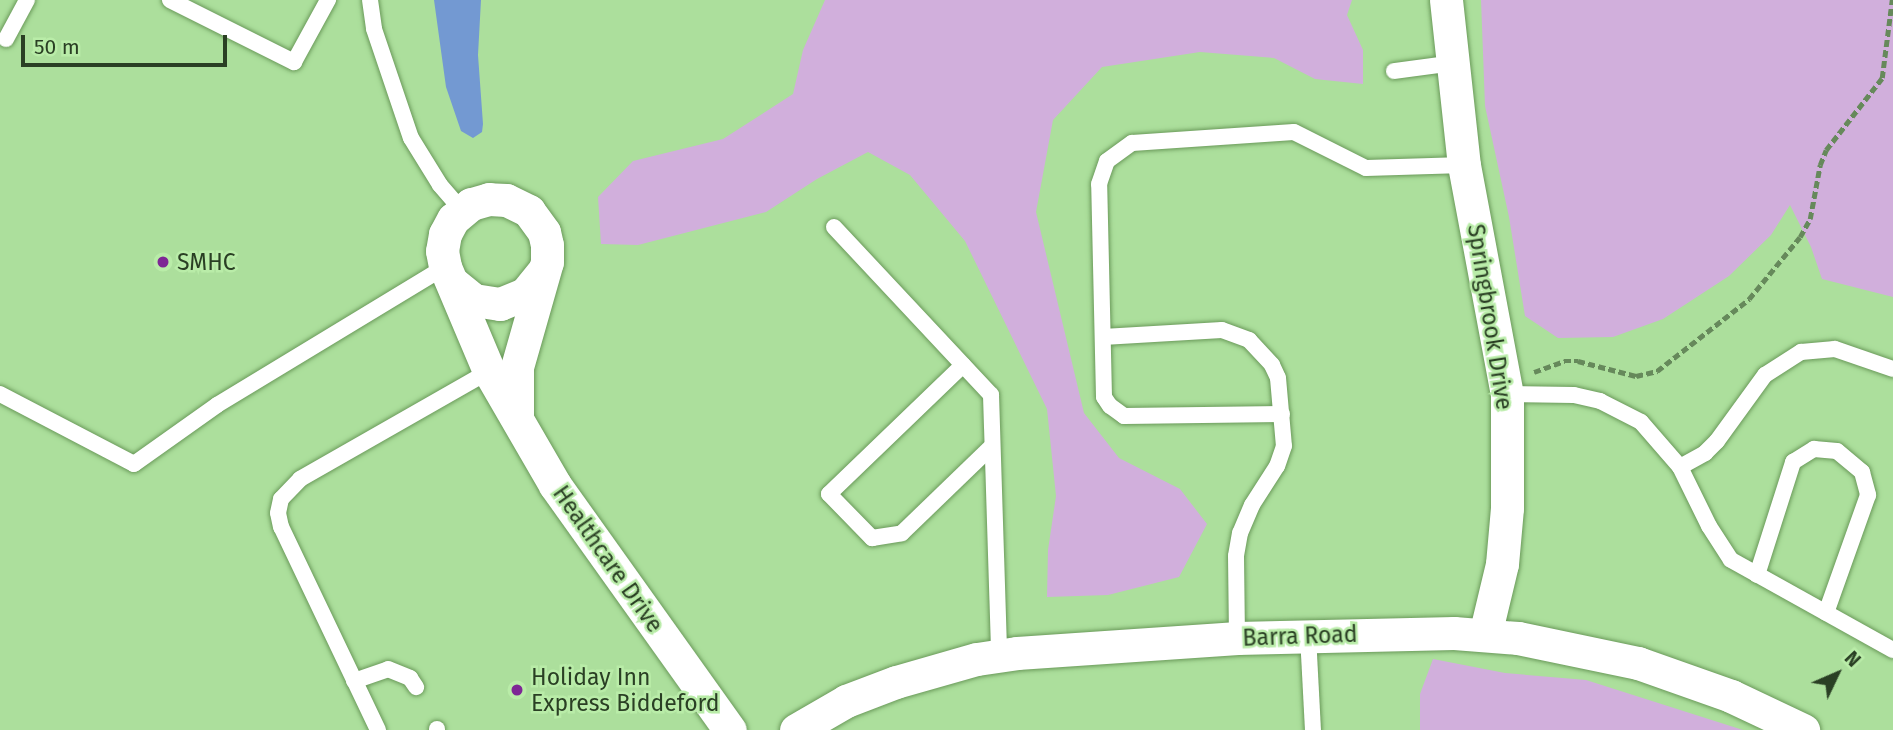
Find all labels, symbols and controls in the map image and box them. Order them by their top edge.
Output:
scale bar [24,21,231,65]
text: 50 m [34,34,80,60]
street label: Springbrook Drive [1462,222,1518,412]
place label: SMHC [177,248,236,276]
marker: SMHC [155,254,171,270]
street label: Healthcare Drive [547,480,669,638]
street label: Barra Road [1242,620,1358,652]
north arrow [1802,639,1872,709]
text: N [1840,647,1865,672]
place label: Holiday Inn Express Biddeford [531,663,720,717]
marker: Holiday Inn Express Biddeford [509,682,525,698]

